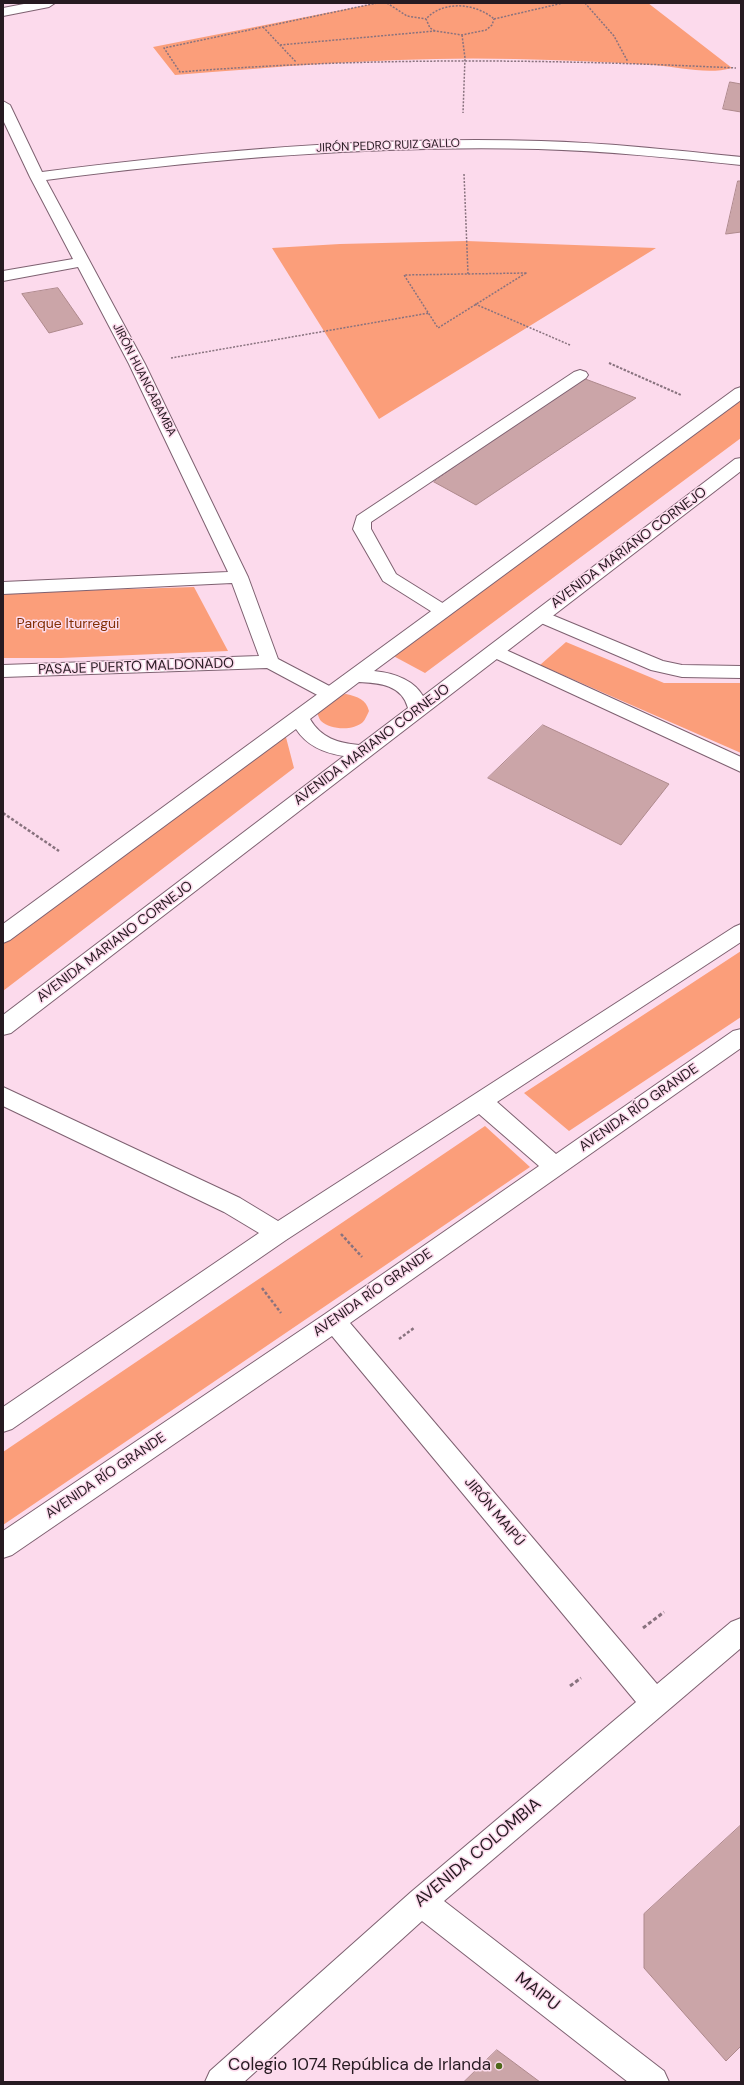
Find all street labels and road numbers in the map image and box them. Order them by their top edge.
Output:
street label: JIRÓN PEDRO RUIZ GALLO [316,136,460,156]
street label: JIRÓN HUANCABAMBA [109,321,179,439]
street label: AVENIDA MARIANO CORNEJO [548,484,710,612]
street label: PASAJE PUERTO MALDONADO [38,655,234,679]
street label: AVENIDA MARIANO CORNEJO [291,681,453,809]
street label: AVENIDA MARIANO CORNEJO [34,878,196,1006]
street label: AVENIDA RÍO GRANDE [576,1060,702,1156]
street label: AVENIDA RÍO GRANDE [310,1245,436,1341]
street label: AVENIDA RÍO GRANDE [43,1429,169,1523]
street label: JIRÓN MAIPÚ [460,1474,528,1550]
street label: AVENIDA COLOMBIA [410,1794,546,1912]
street label: MAIPU [511,1968,563,2016]

